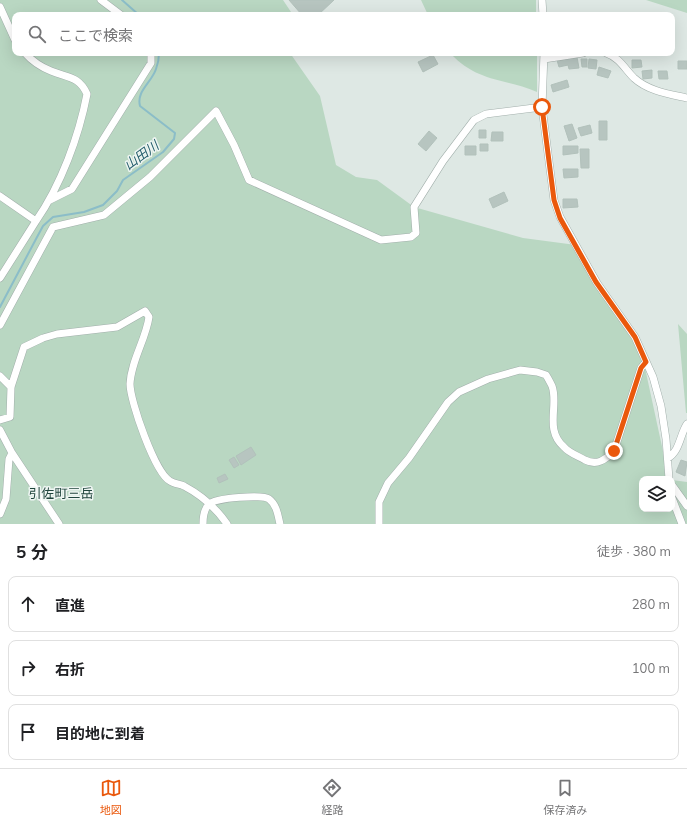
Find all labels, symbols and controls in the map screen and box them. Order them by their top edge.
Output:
search box [12,12,675,56]
icon: search [26,23,48,45]
text: ここで検索 [58,26,133,45]
route start [533,98,551,116]
water label: 山田川 [121,136,163,173]
route end [605,442,623,460]
map controls [639,476,675,512]
button: layers [639,476,675,512]
district label: 引佐町三岳 [28,485,94,501]
text: 5 分 [16,541,48,562]
text: 徒歩 · 380 m [597,543,671,559]
icon: ahead [17,593,39,615]
text: 直進 [55,596,85,615]
text: 280 m [632,596,670,612]
icon: right [17,657,39,679]
text: 右折 [55,660,85,679]
text: 100 m [632,660,670,676]
icon: arrive [17,721,39,743]
text: 目的地に到着 [55,724,145,743]
tab: 地図 [100,777,122,817]
tab: 経路 [321,777,343,817]
tab: 保存済み [543,777,587,817]

